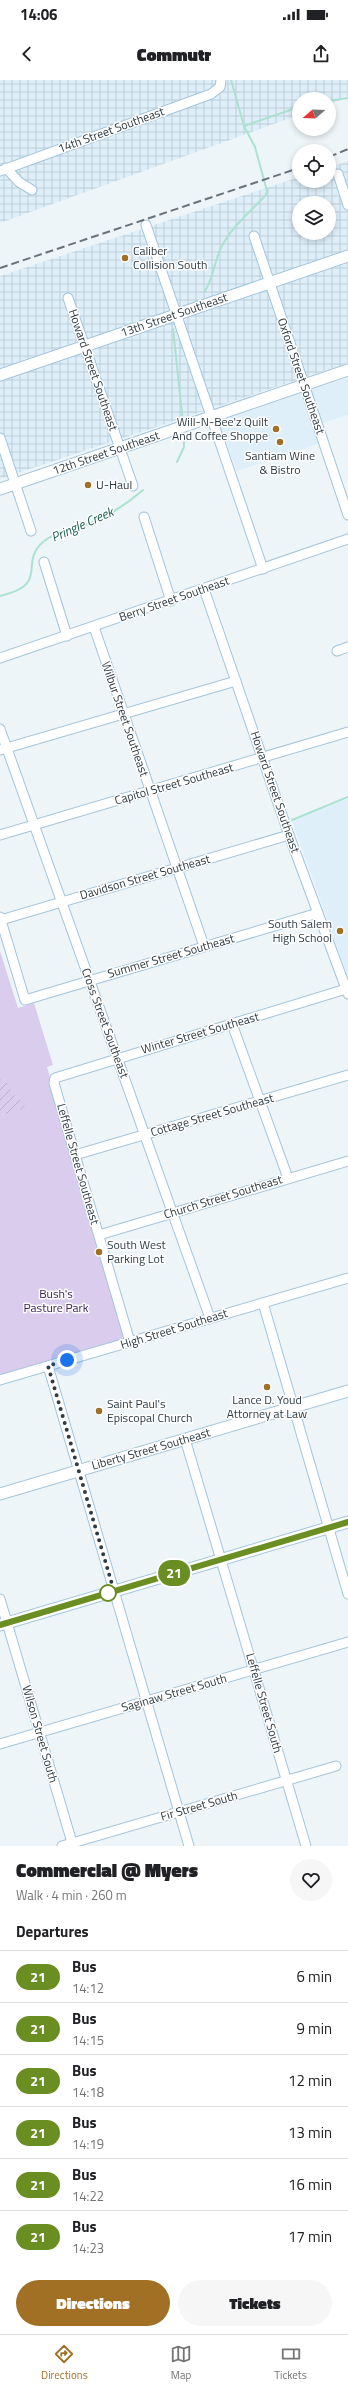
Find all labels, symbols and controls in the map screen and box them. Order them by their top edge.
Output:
text: 14:06 [20,3,57,26]
text: Commutr [137,41,211,68]
icon: back [16,43,38,65]
icon: share [310,43,332,65]
north arrow [292,92,336,136]
map controls [292,92,336,240]
street label: 14th Street Southeast [55,101,167,158]
button: locate [292,144,336,188]
button: layers [292,196,336,240]
place label: Caliber Collision South [133,241,207,274]
marker: Caliber Collision South [120,253,130,263]
street label: 13th Street Southeast [118,287,231,342]
street label: Howard Street Southeast [64,306,123,434]
street label: Oxford Street Southeast [273,315,331,437]
place label: Will-N-Bee'z Quilt And Coffee Shoppe [172,412,269,445]
marker: Will-N-Bee'z Quilt And Coffee Shoppe [271,424,281,434]
street label: 12th Street Southeast [50,425,163,480]
marker: Santiam Wine & Bistro [275,437,285,447]
place label: Santiam Wine & Bistro [245,446,315,479]
place label: U-Haul [96,475,132,494]
marker: U-Haul [83,480,93,490]
water label: Pringle Creek [48,500,118,547]
street label: Berry Street Southeast [116,570,232,626]
street label: Wilbur Street Southeast [97,659,154,780]
street label: Howard Street Southeast [246,728,305,856]
street label: Capitol Street Southeast [112,757,236,810]
street label: Davidson Street Southeast [77,849,213,904]
place label: South Salem High School [268,914,332,947]
marker: South Salem High School [335,926,345,936]
street label: Summer Street Southeast [105,928,237,983]
street label: Cross Street Southeast [77,965,134,1081]
street label: Winter Street Southeast [139,1006,262,1058]
street label: Cottage Street Southeast [148,1088,276,1141]
street label: Leffelle Street Southeast [52,1101,105,1227]
street label: Church Street Southeast [161,1169,285,1224]
place label: South West Parking Lot [107,1235,167,1268]
marker: South West Parking Lot [94,1247,104,1257]
park label: Bush's Pasture Park [24,1284,89,1317]
street label: High Street Southeast [118,1303,231,1354]
your location [57,1350,77,1370]
marker: Lance D. Youd Attorney at Law [262,1382,272,1392]
place label: Lance D. Youd Attorney at Law [227,1390,307,1423]
place label: Saint Paul's Episcopal Church [107,1394,192,1427]
marker: Saint Paul's Episcopal Church [94,1406,104,1416]
street label: Liberty Street Southeast [89,1422,213,1475]
line badge: 21 [156,1560,192,1586]
text: 21 [166,1562,182,1583]
unlabelled marker [99,1584,117,1602]
street label: Leffelle Street South [241,1651,288,1755]
street label: Saginaw Street South [119,1668,229,1717]
street label: Wilson Street South [18,1683,63,1785]
street label: Fir Street South [158,1785,240,1826]
text: Commercial @ Myers [16,1855,198,1884]
button: heart [290,1859,332,1901]
text: Walk · 4 min · 260 m [16,1885,127,1905]
text: Departures [16,1920,89,1943]
text: Bus [72,1955,97,1978]
text: 6 min [296,1965,332,1988]
text: 21 [30,1966,46,1987]
text: 14:12 [72,1978,104,1998]
text: Bus [72,2007,97,2030]
text: 9 min [296,2017,332,2040]
text: 21 [30,2018,46,2039]
text: 14:15 [72,2030,104,2050]
text: Bus [72,2059,97,2082]
text: 12 min [288,2069,332,2092]
text: 21 [30,2070,46,2091]
text: 14:18 [72,2082,104,2102]
text: Bus [72,2111,97,2134]
text: 13 min [288,2121,332,2144]
text: 21 [30,2122,46,2143]
text: 14:19 [72,2134,104,2154]
text: Bus [72,2163,97,2186]
text: 16 min [288,2173,332,2196]
text: 21 [30,2174,46,2195]
text: 14:22 [72,2186,104,2206]
text: Bus [72,2215,97,2238]
text: 17 min [288,2225,332,2248]
text: 21 [30,2226,46,2247]
text: 14:23 [72,2238,104,2258]
button: Directions [16,2280,170,2326]
button: Tickets [178,2280,332,2326]
tab: Directions [41,2343,88,2383]
tab: Map [170,2343,192,2383]
tab: Tickets [274,2343,307,2383]

